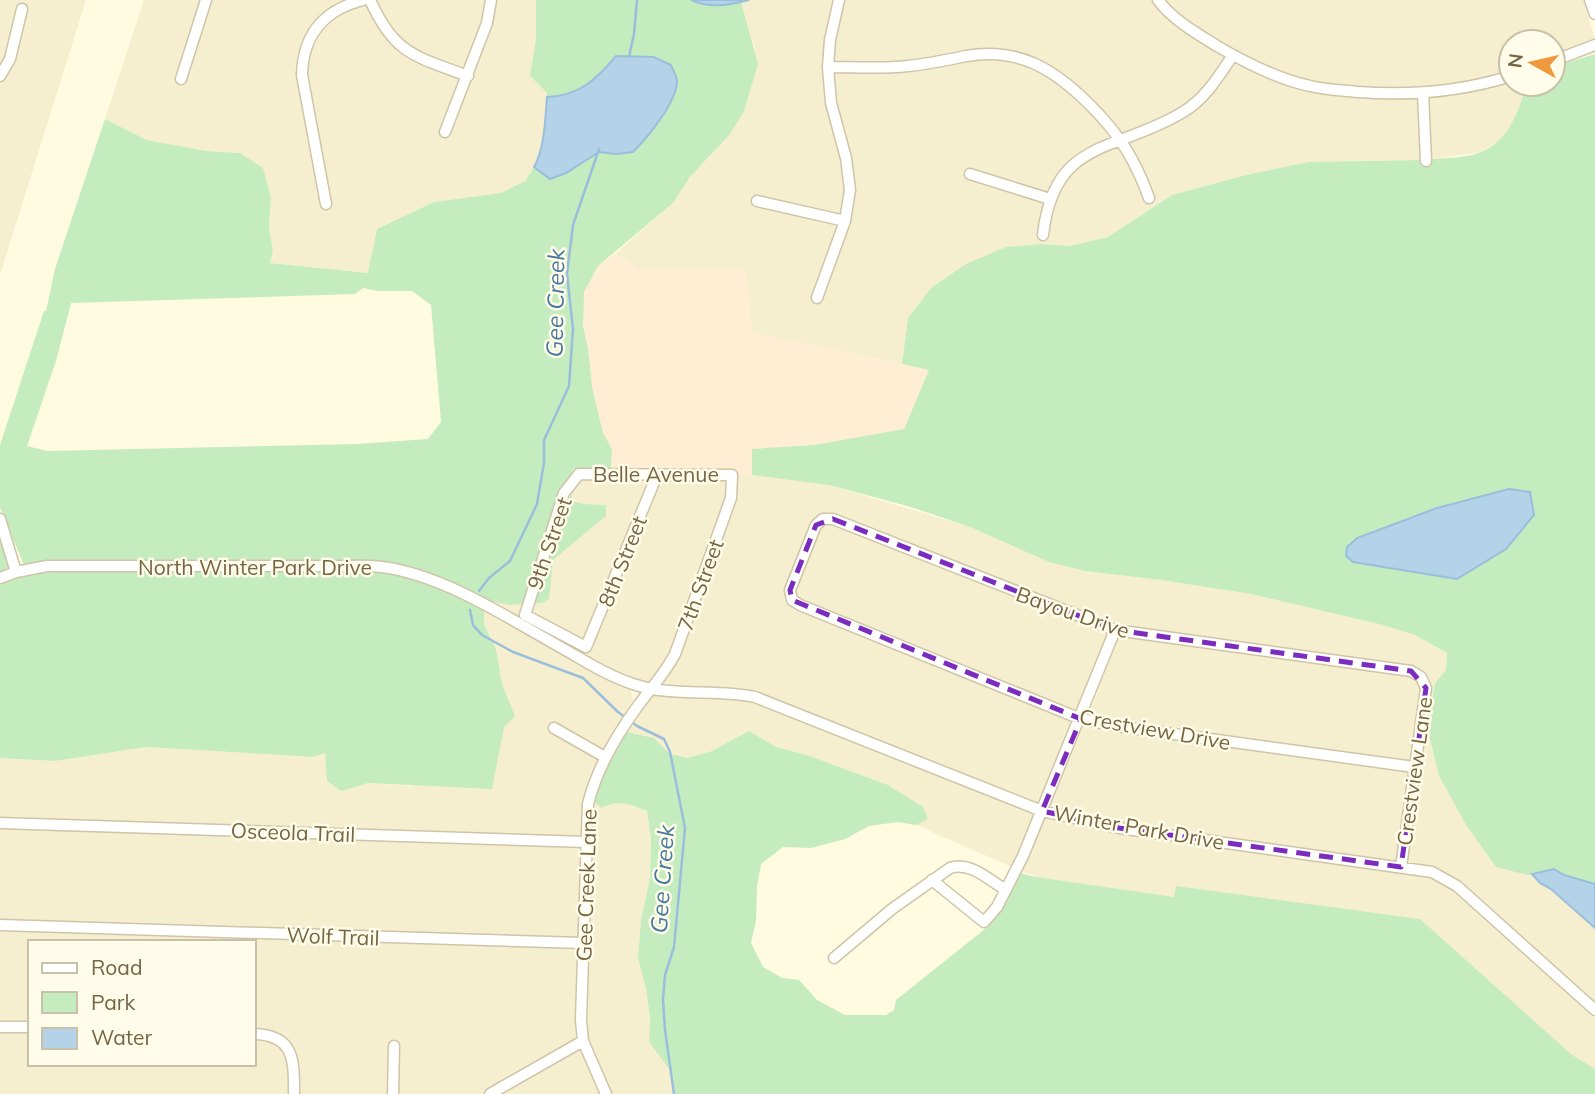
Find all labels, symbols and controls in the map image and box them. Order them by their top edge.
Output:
north arrow [1497,28,1567,98]
text: N [1502,52,1528,69]
water label: Gee Creek [540,247,570,358]
street label: Belle Avenue [593,461,719,487]
street label: 9th Street [521,493,577,593]
street label: 8th Street [592,512,652,610]
street label: 7th Street [671,536,729,634]
street label: North Winter Park Drive [138,554,372,580]
street label: Bayou Drive [1013,580,1133,644]
street label: Crestview Lane [1391,695,1437,847]
street label: Crestview Drive [1077,703,1233,755]
street label: Winter Park Drive [1052,799,1226,855]
street label: Gee Creek Lane [570,808,602,962]
street label: Osceola Trail [230,817,356,847]
water label: Gee Creek [644,823,680,934]
street label: Wolf Trail [286,921,380,951]
legend [28,940,256,1066]
text: Road [91,954,142,980]
text: Park [91,989,135,1015]
text: Water [91,1024,152,1050]

